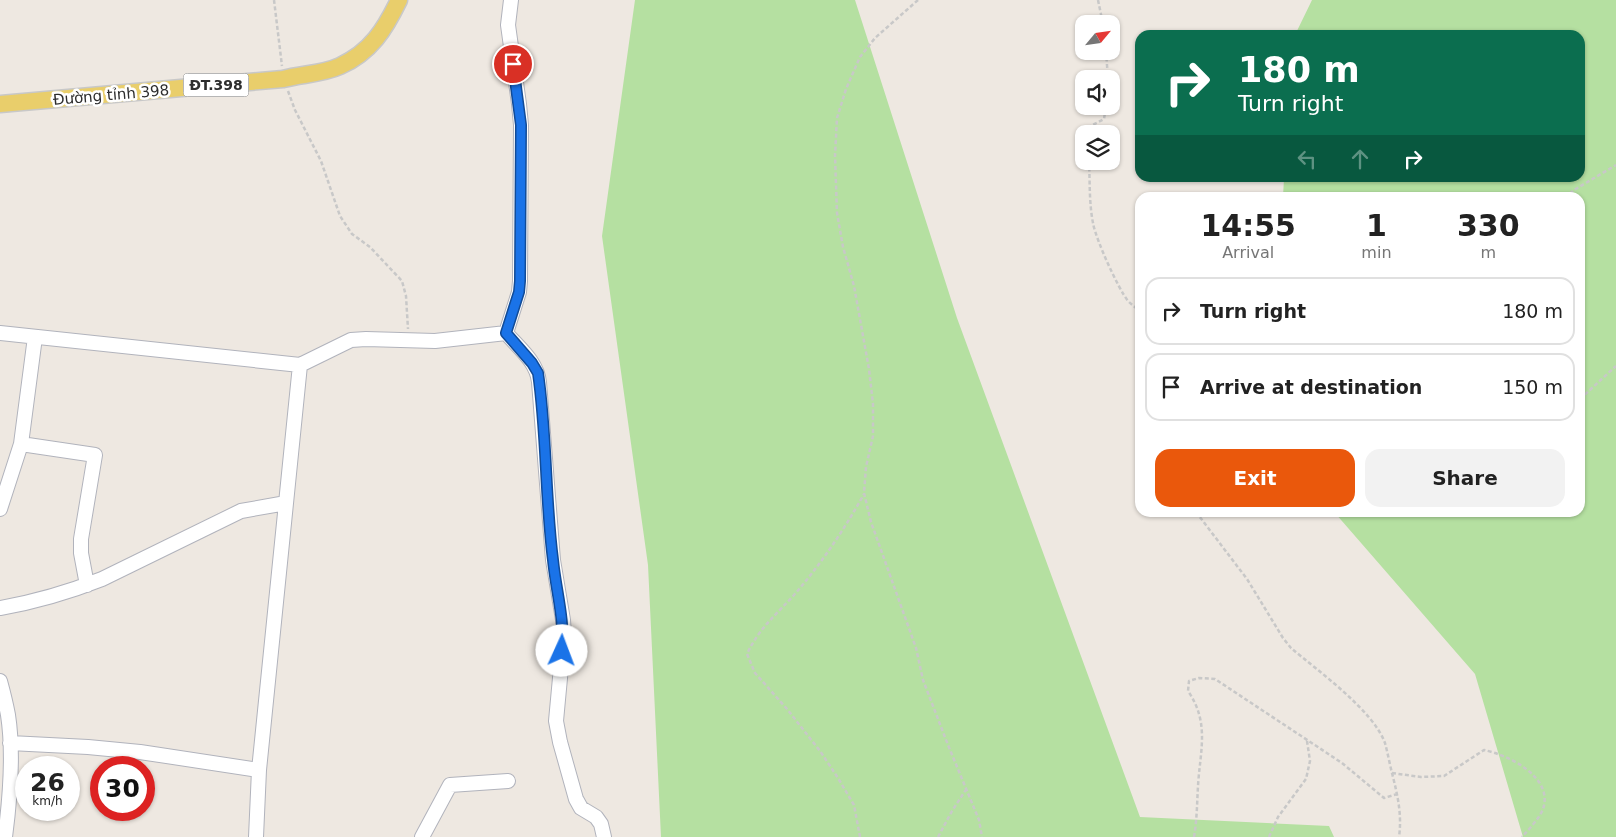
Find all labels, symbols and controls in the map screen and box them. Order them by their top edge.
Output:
north arrow [1075,15,1120,60]
map controls [1075,15,1120,170]
pin [492,43,534,85]
icon: arrive [499,50,527,78]
icon: right [1155,50,1220,115]
text: 180 m [1238,50,1360,90]
button: sound [1075,70,1120,115]
road number: ĐT.398 [184,74,248,96]
street label: Đường tỉnh 398 [52,81,170,109]
text: Turn right [1238,91,1343,116]
button: layers [1075,125,1120,170]
icon: left [1293,145,1321,173]
icon: ahead [1346,145,1374,173]
icon: right [1399,145,1427,173]
text: 14:55 [1200,208,1296,243]
text: 1 [1366,208,1387,243]
text: 330 [1457,208,1520,243]
text: Arrival [1222,243,1274,262]
text: min [1361,243,1392,262]
text: m [1480,243,1496,262]
icon: right [1157,297,1185,325]
text: Turn right [1200,300,1306,322]
text: 180 m [1502,300,1563,322]
icon: arrive [1157,373,1185,401]
text: Arrive at destination [1200,376,1422,398]
text: 150 m [1502,376,1563,398]
button: Exit [1155,449,1355,507]
button: Share [1365,449,1565,507]
position arrow [535,624,587,676]
speed limit sign: 30 [90,756,155,821]
text: 26 [30,768,65,797]
text: km/h [32,794,63,808]

